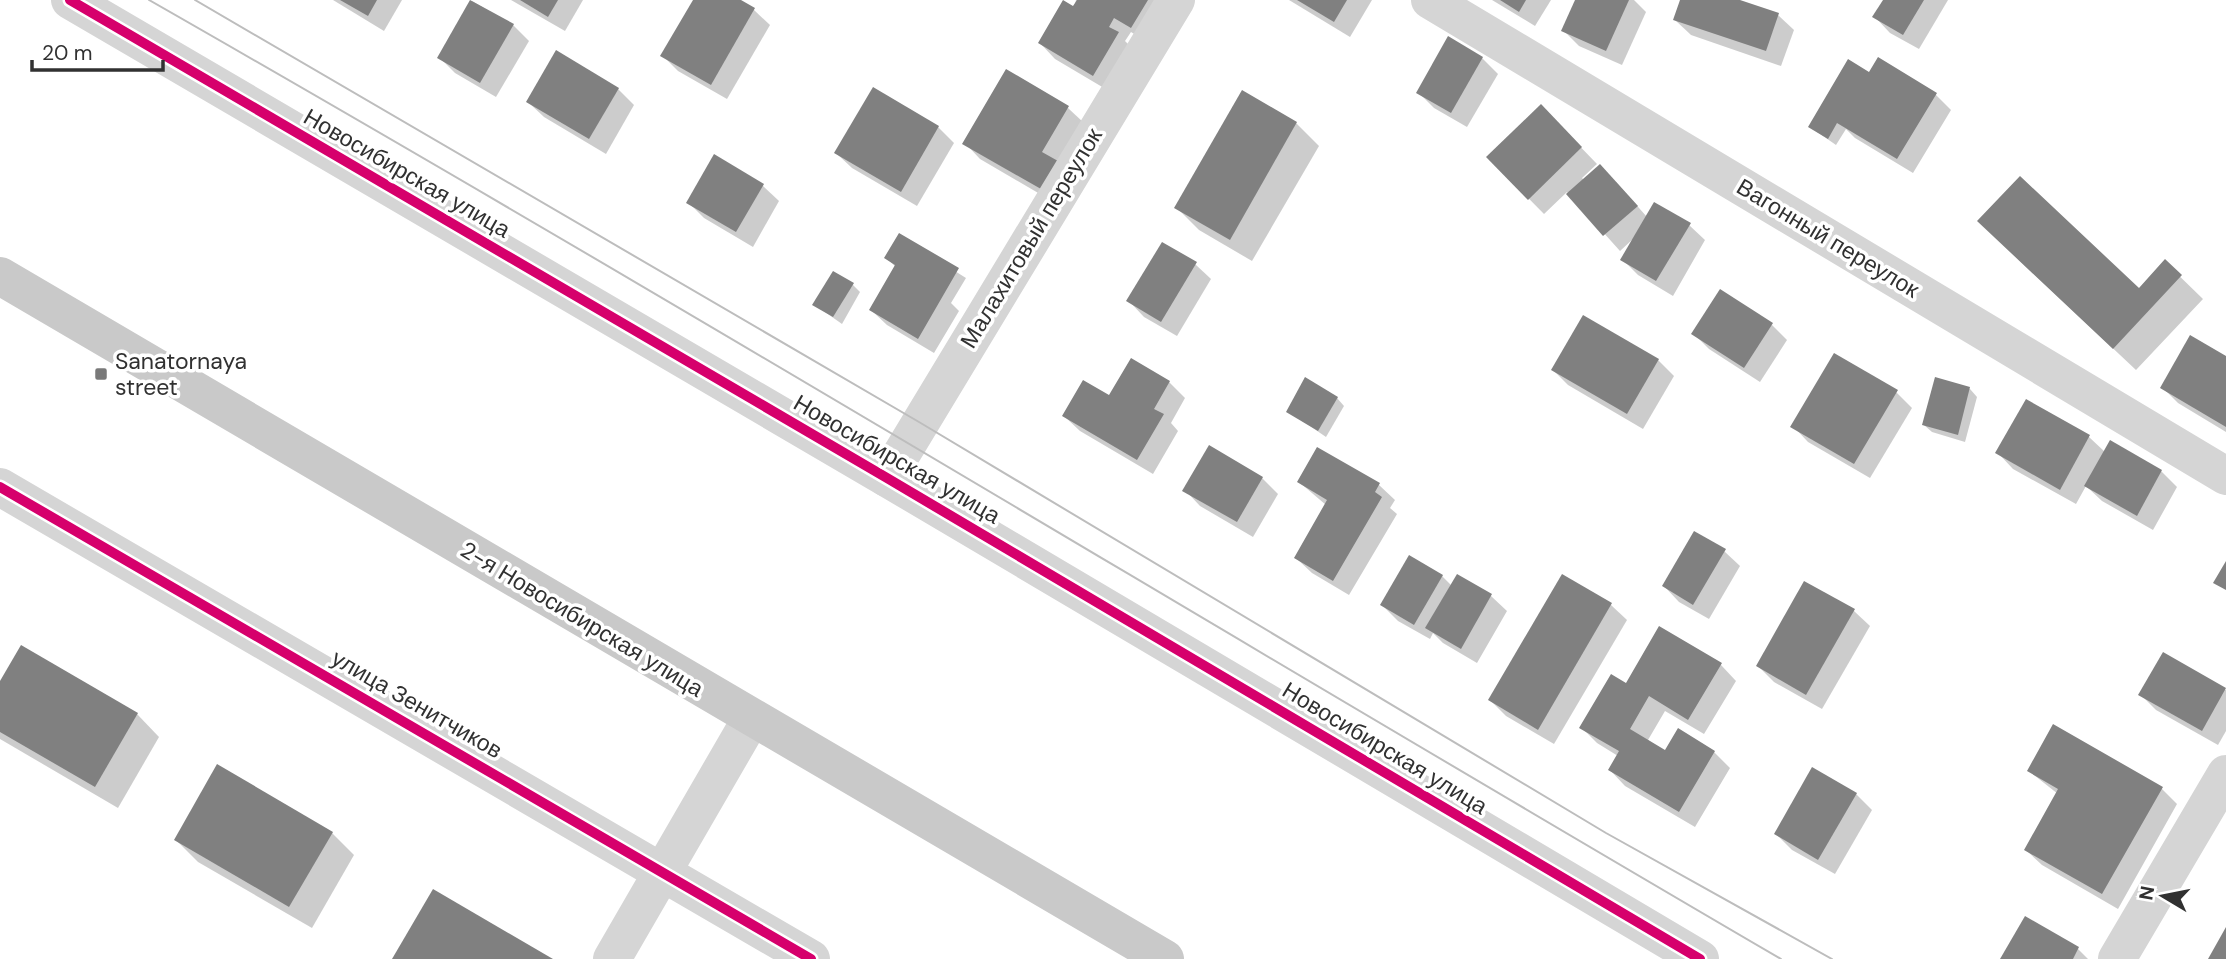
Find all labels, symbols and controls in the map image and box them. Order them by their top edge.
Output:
scale bar [32,28,163,72]
text: 20 m [42,39,93,67]
street label: Новосибирская улица [298,102,516,245]
street label: Малахитовый переулок [953,122,1109,354]
street label: Вагонный переулок [1731,172,1926,305]
place label: Sanatornaya street [115,346,247,402]
marker: Sanatornaya street [93,366,109,382]
street label: Новосибирская улица [788,388,1006,531]
street label: 2-я Новосибирская улица [455,534,709,704]
street label: улица Зенитчиков [326,643,508,765]
street label: Новосибирская улица [1277,675,1493,821]
north arrow [2128,861,2198,931]
text: N [2133,884,2160,902]

